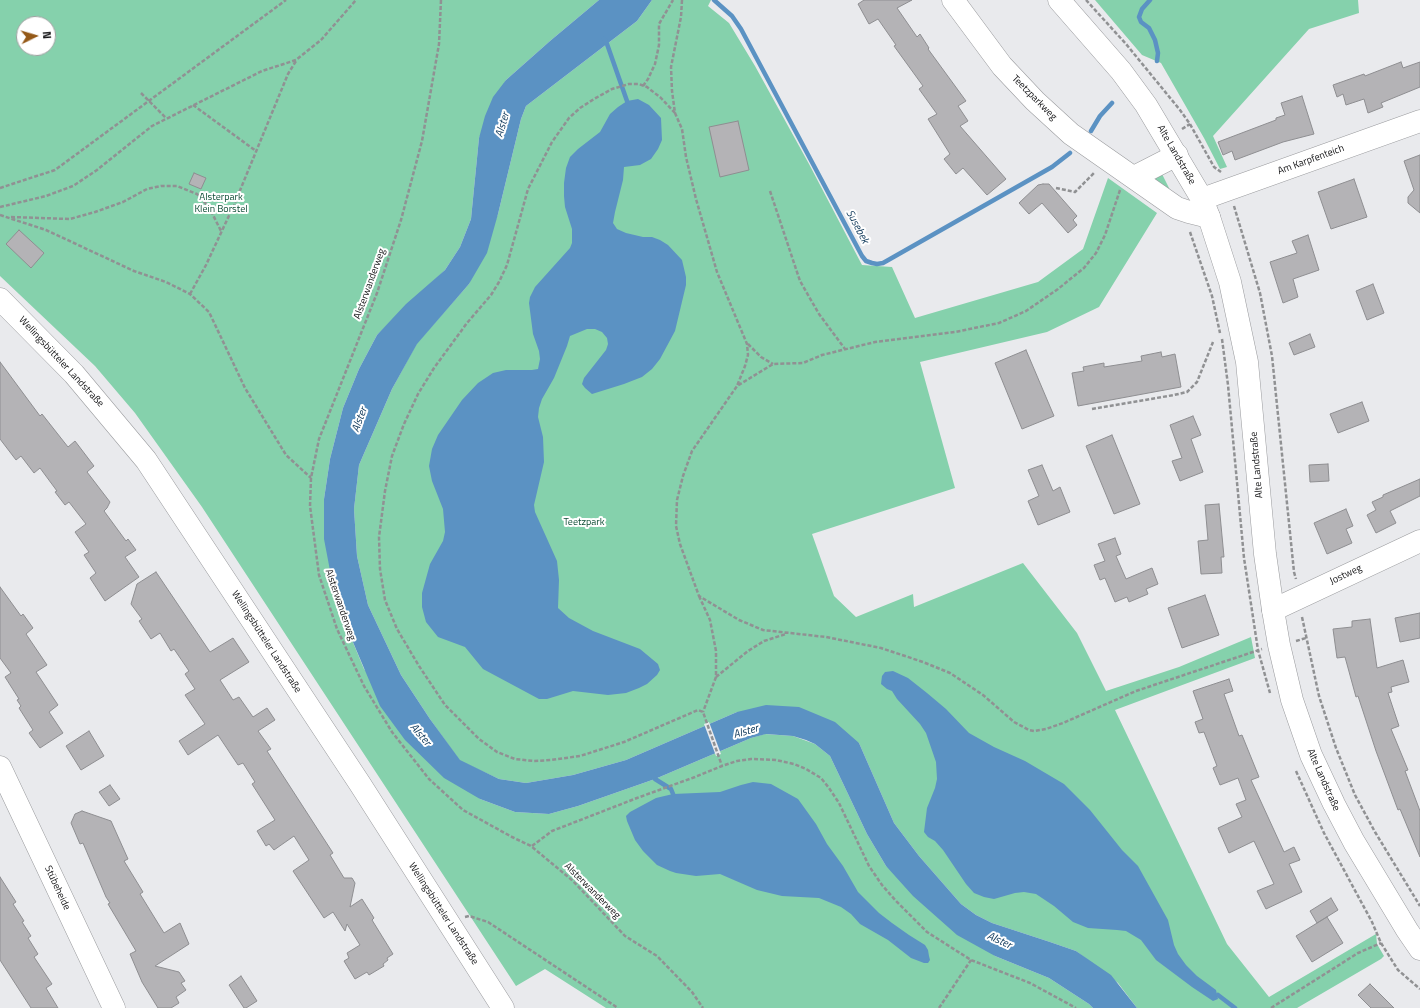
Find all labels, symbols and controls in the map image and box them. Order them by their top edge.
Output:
north arrow [16,16,56,56]
text: N [39,31,55,40]
street label: Teetzparkweg [1009,73,1059,123]
water label: Alster [493,111,513,139]
street label: Alte Landstraße [1154,123,1198,187]
street label: Am Karpfenteich [1276,142,1346,178]
park label: Alsterpark Klein Borstel [194,192,248,216]
water label: Susebek [843,208,871,246]
street label: Alsterwanderweg [352,247,388,321]
street label: Wellingsbütteler Landstraße [16,314,106,410]
water label: Alster [349,406,371,434]
street label: Alte Landstraße [1248,431,1266,499]
park label: Teetzpark [563,517,605,529]
street label: Jostweg [1328,562,1364,588]
street label: Alsterwanderweg [322,568,358,642]
street label: Wellingsbütteler Landstraße [229,589,303,695]
water label: Alster [407,721,433,749]
water label: Alster [732,722,760,742]
street label: Alte Landstraße [1304,747,1342,813]
street label: Alsterwanderweg [561,860,623,922]
street label: Wellingsbütteler Landstraße [406,861,480,967]
street label: Stübeheide [42,864,72,912]
water label: Alster [985,930,1013,952]

